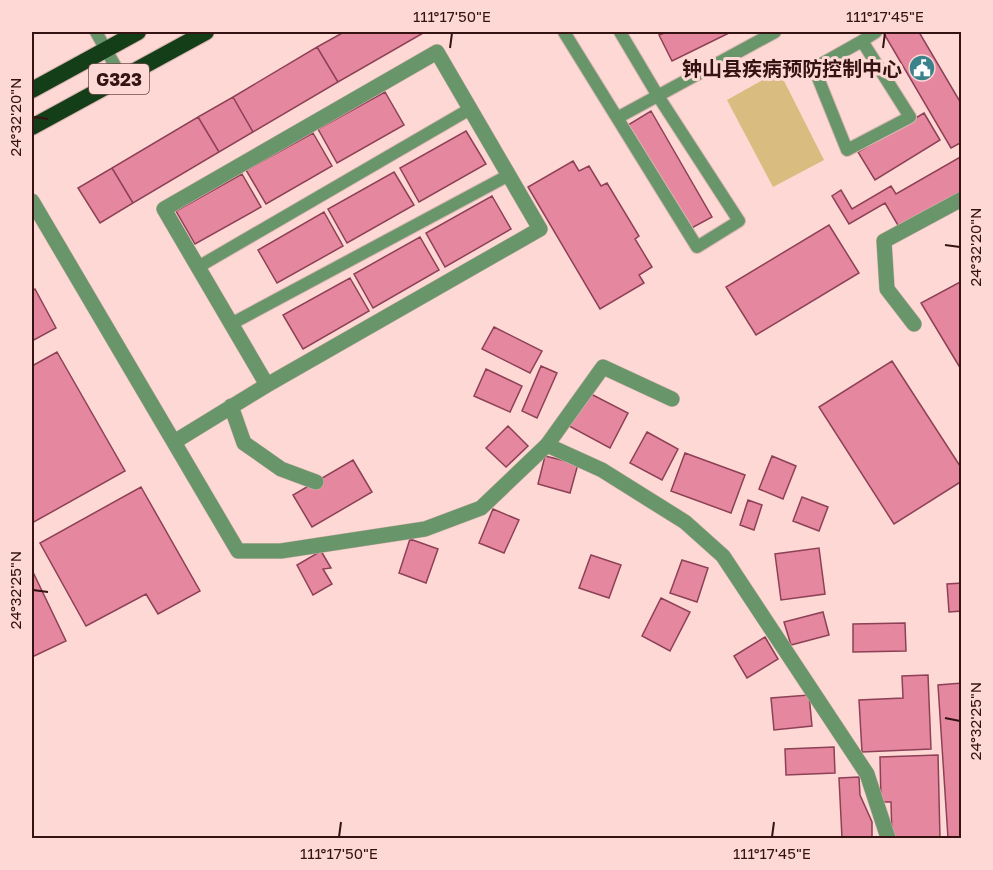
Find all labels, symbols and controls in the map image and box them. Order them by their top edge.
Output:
text: 111°17'50"E [413,7,491,25]
text: 111°17'45"E [846,7,924,25]
public building icon: 钟山县疾病预防控制中心 [907,53,937,83]
place label: 钟山县疾病预防控制中心 [682,56,902,80]
road number: G323 [89,64,149,94]
text: 24°32'20"N [6,78,24,156]
text: 24°32'20"N [966,208,984,286]
text: 24°32'25"N [6,551,24,629]
text: 24°32'25"N [966,682,984,760]
text: 111°17'50"E [300,844,378,862]
text: 111°17'45"E [733,844,811,862]

